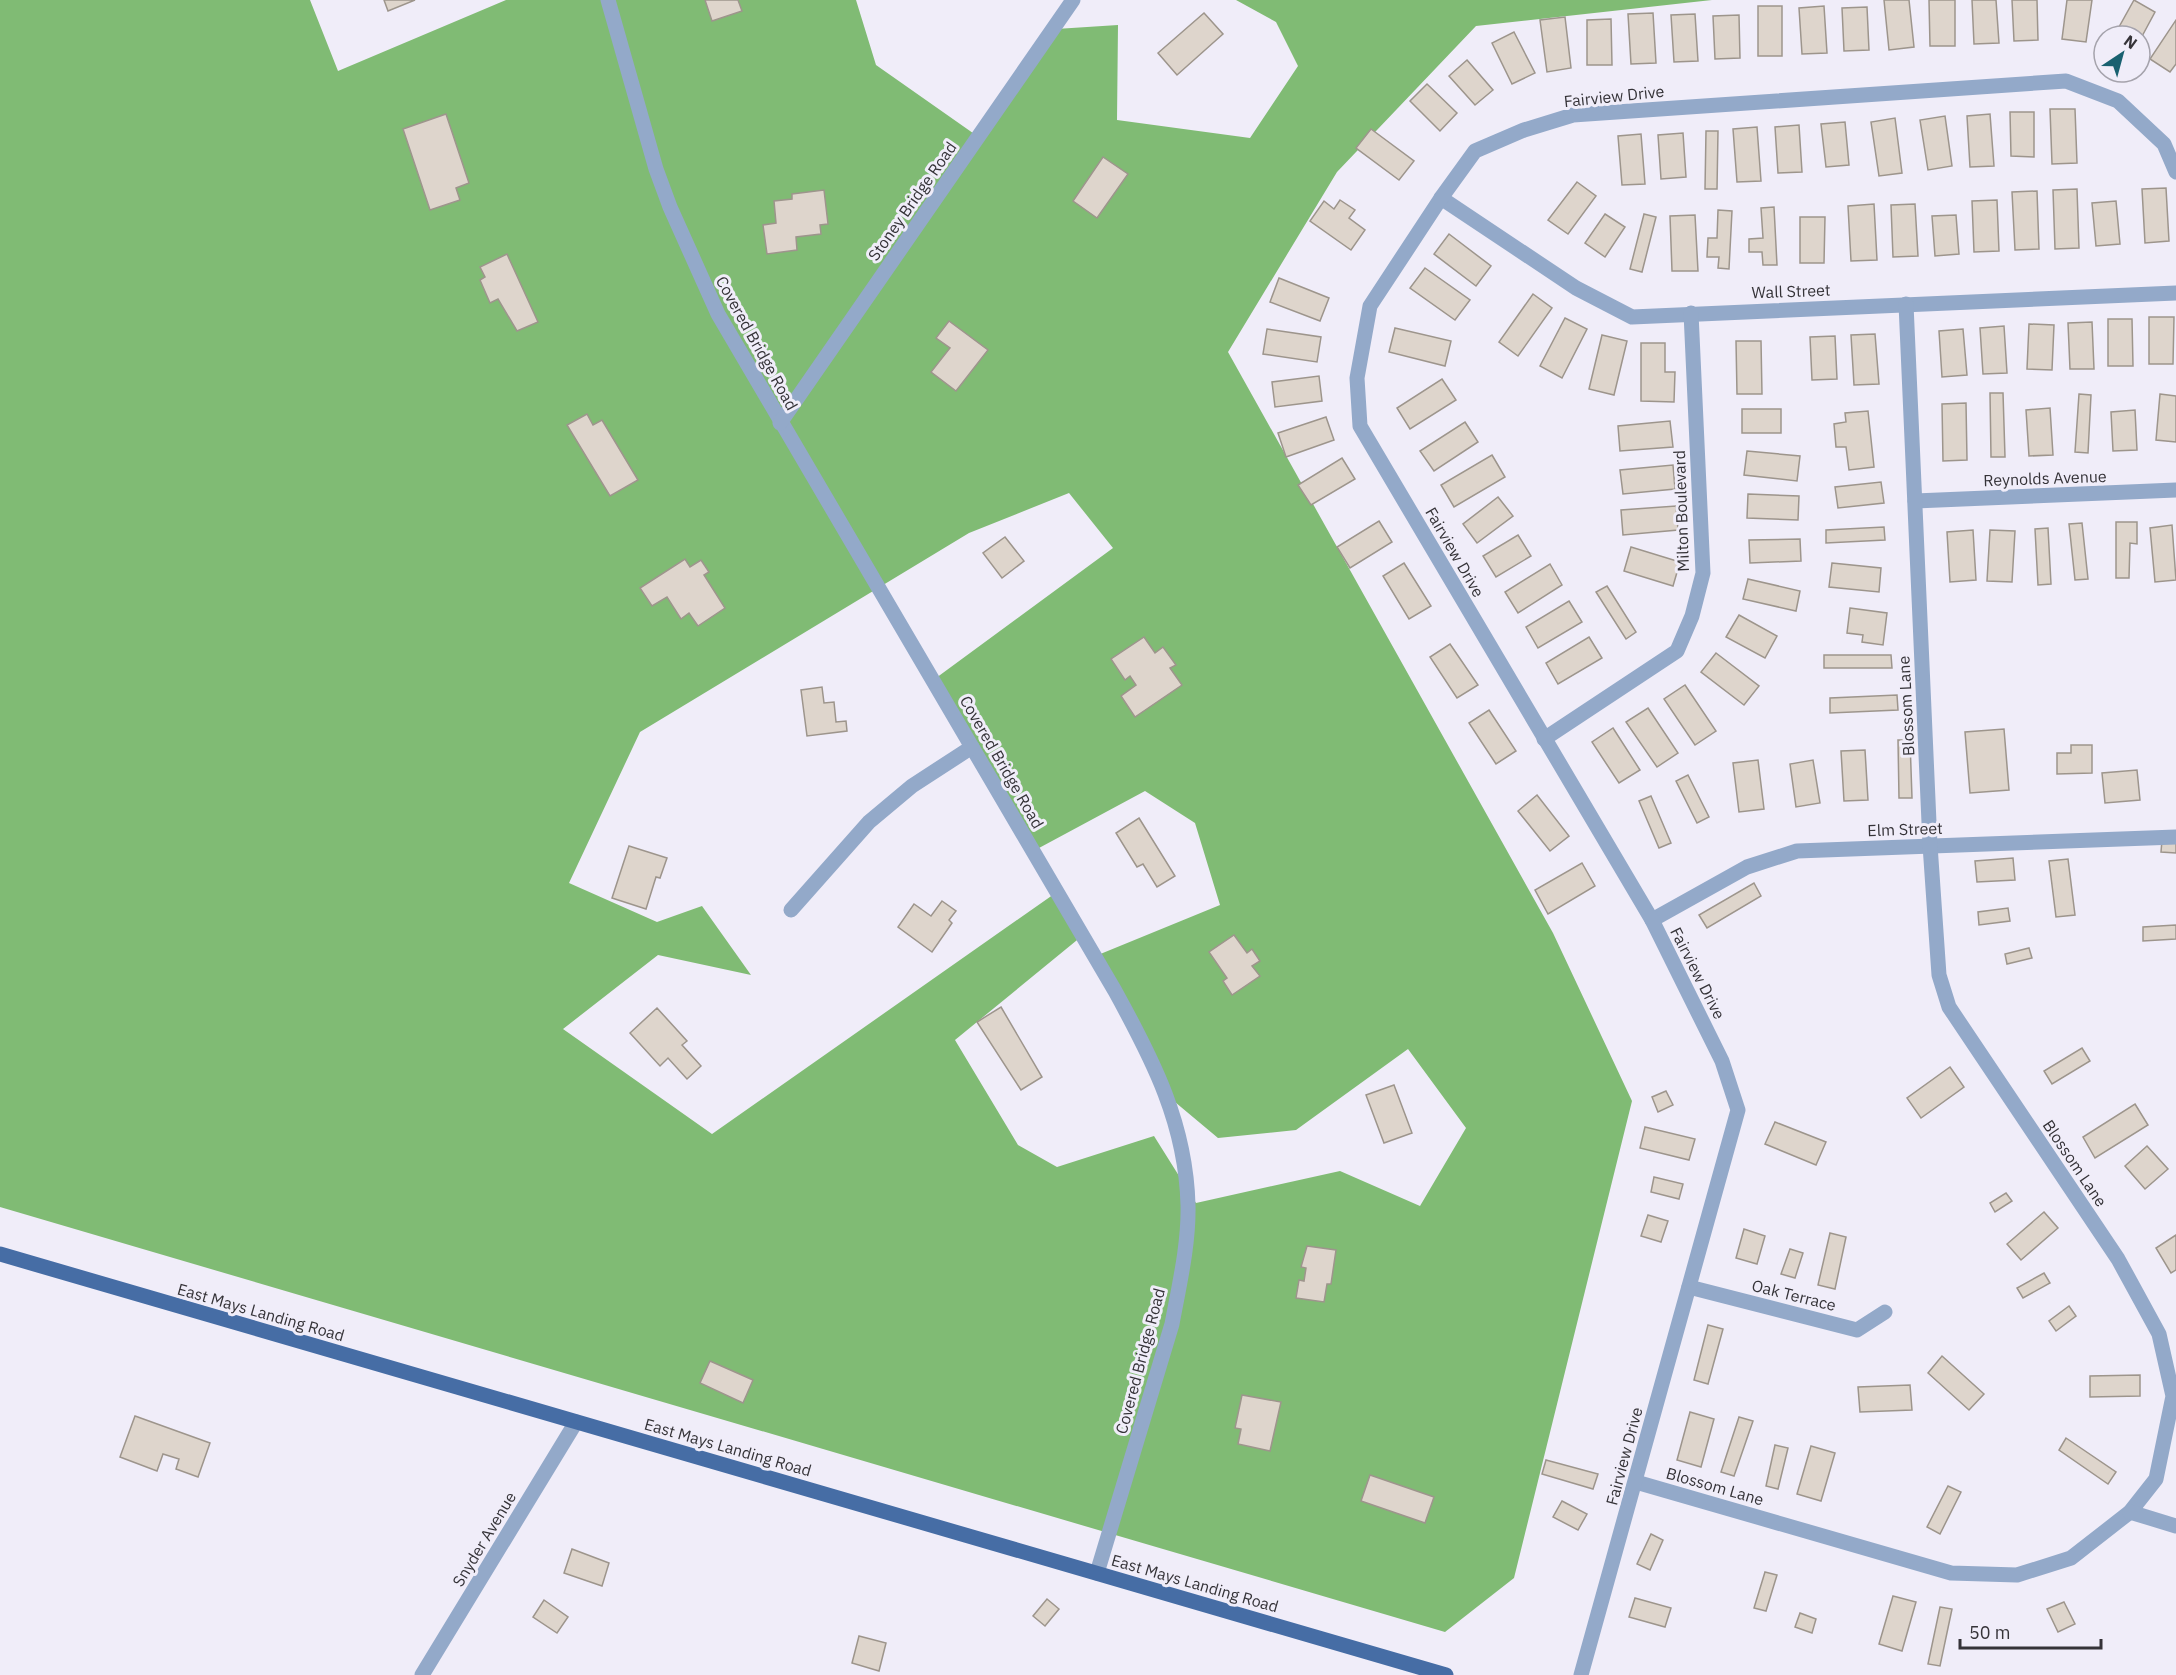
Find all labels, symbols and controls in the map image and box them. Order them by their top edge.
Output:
north arrow [2092,24,2152,84]
text: N [2120,30,2141,53]
street label: Fairview Drive [1563,81,1665,111]
street label: Stoney Bridge Road [863,138,961,264]
street label: Covered Bridge Road [712,272,802,414]
street label: Wall Street [1751,280,1831,302]
street label: Milton Boulevard [1669,450,1693,572]
street label: Reynolds Avenue [1983,466,2107,490]
street label: Fairview Drive [1421,503,1489,601]
street label: Blossom Lane [1893,655,1919,757]
street label: Covered Bridge Road [956,692,1048,832]
street label: Elm Street [1867,818,1943,840]
street label: Fairview Drive [1666,924,1730,1023]
street label: Blossom Lane [2039,1116,2111,1210]
street label: Oak Terrace [1750,1275,1838,1315]
street label: East Mays Landing Road [175,1279,347,1345]
street label: Covered Bridge Road [1111,1286,1169,1436]
street label: Fairview Drive [1601,1405,1647,1507]
street label: East Mays Landing Road [642,1414,814,1480]
street label: Blossom Lane [1664,1463,1766,1510]
street label: Snyder Avenue [448,1488,520,1590]
street label: East Mays Landing Road [1109,1550,1281,1616]
scale bar [1960,1612,2101,1650]
text: 50 m [1969,1621,2011,1644]

